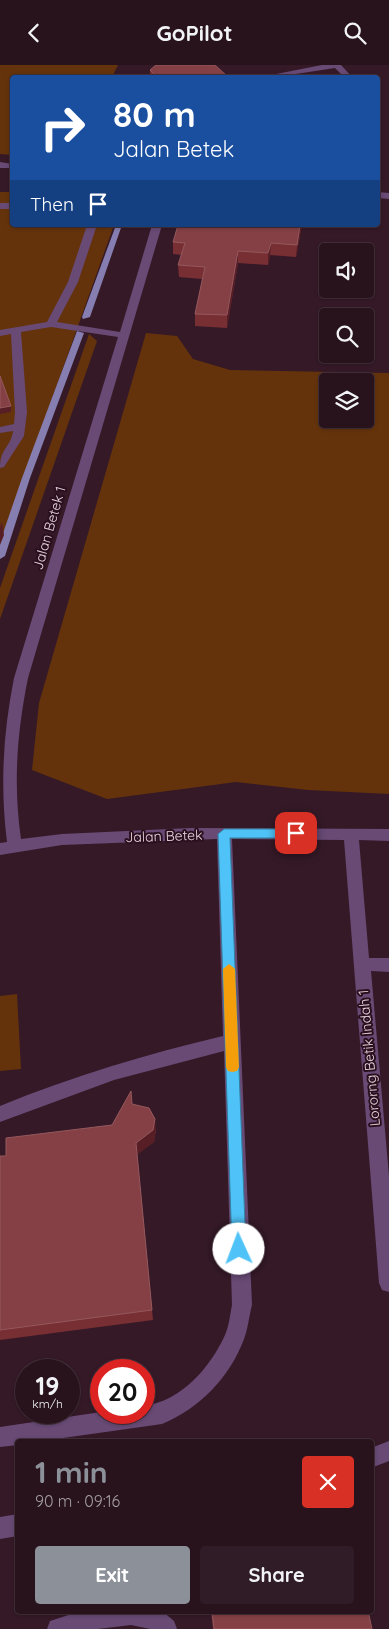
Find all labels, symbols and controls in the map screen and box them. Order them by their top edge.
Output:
icon: back [20,19,48,47]
text: GoPilot [157,19,232,47]
icon: search [341,19,369,47]
text: 80 m [113,92,196,136]
icon: right [30,95,95,160]
text: Jalan Betek [113,135,234,163]
icon: arrive [84,190,112,218]
text: Then [30,192,74,216]
map controls [319,243,374,428]
button: sound [319,243,374,298]
button: search [319,308,374,363]
button: layers [319,373,374,428]
street label: Jalan Betek 1 [28,484,70,572]
pin [275,812,317,854]
icon: arrive [282,819,310,847]
street label: Jalan Betek [125,826,203,846]
street label: Lororng Betik Indah 1 [354,989,384,1127]
position arrow [212,1222,264,1274]
speed limit sign: 20 [90,1359,155,1424]
text: 19 [36,1370,59,1401]
text: km/h [32,1396,63,1411]
text: 1 min [35,1453,108,1491]
button: close [302,1456,354,1508]
text: 90 m · 09:16 [35,1491,120,1511]
button: Exit [35,1546,190,1604]
button: Share [200,1546,354,1604]

